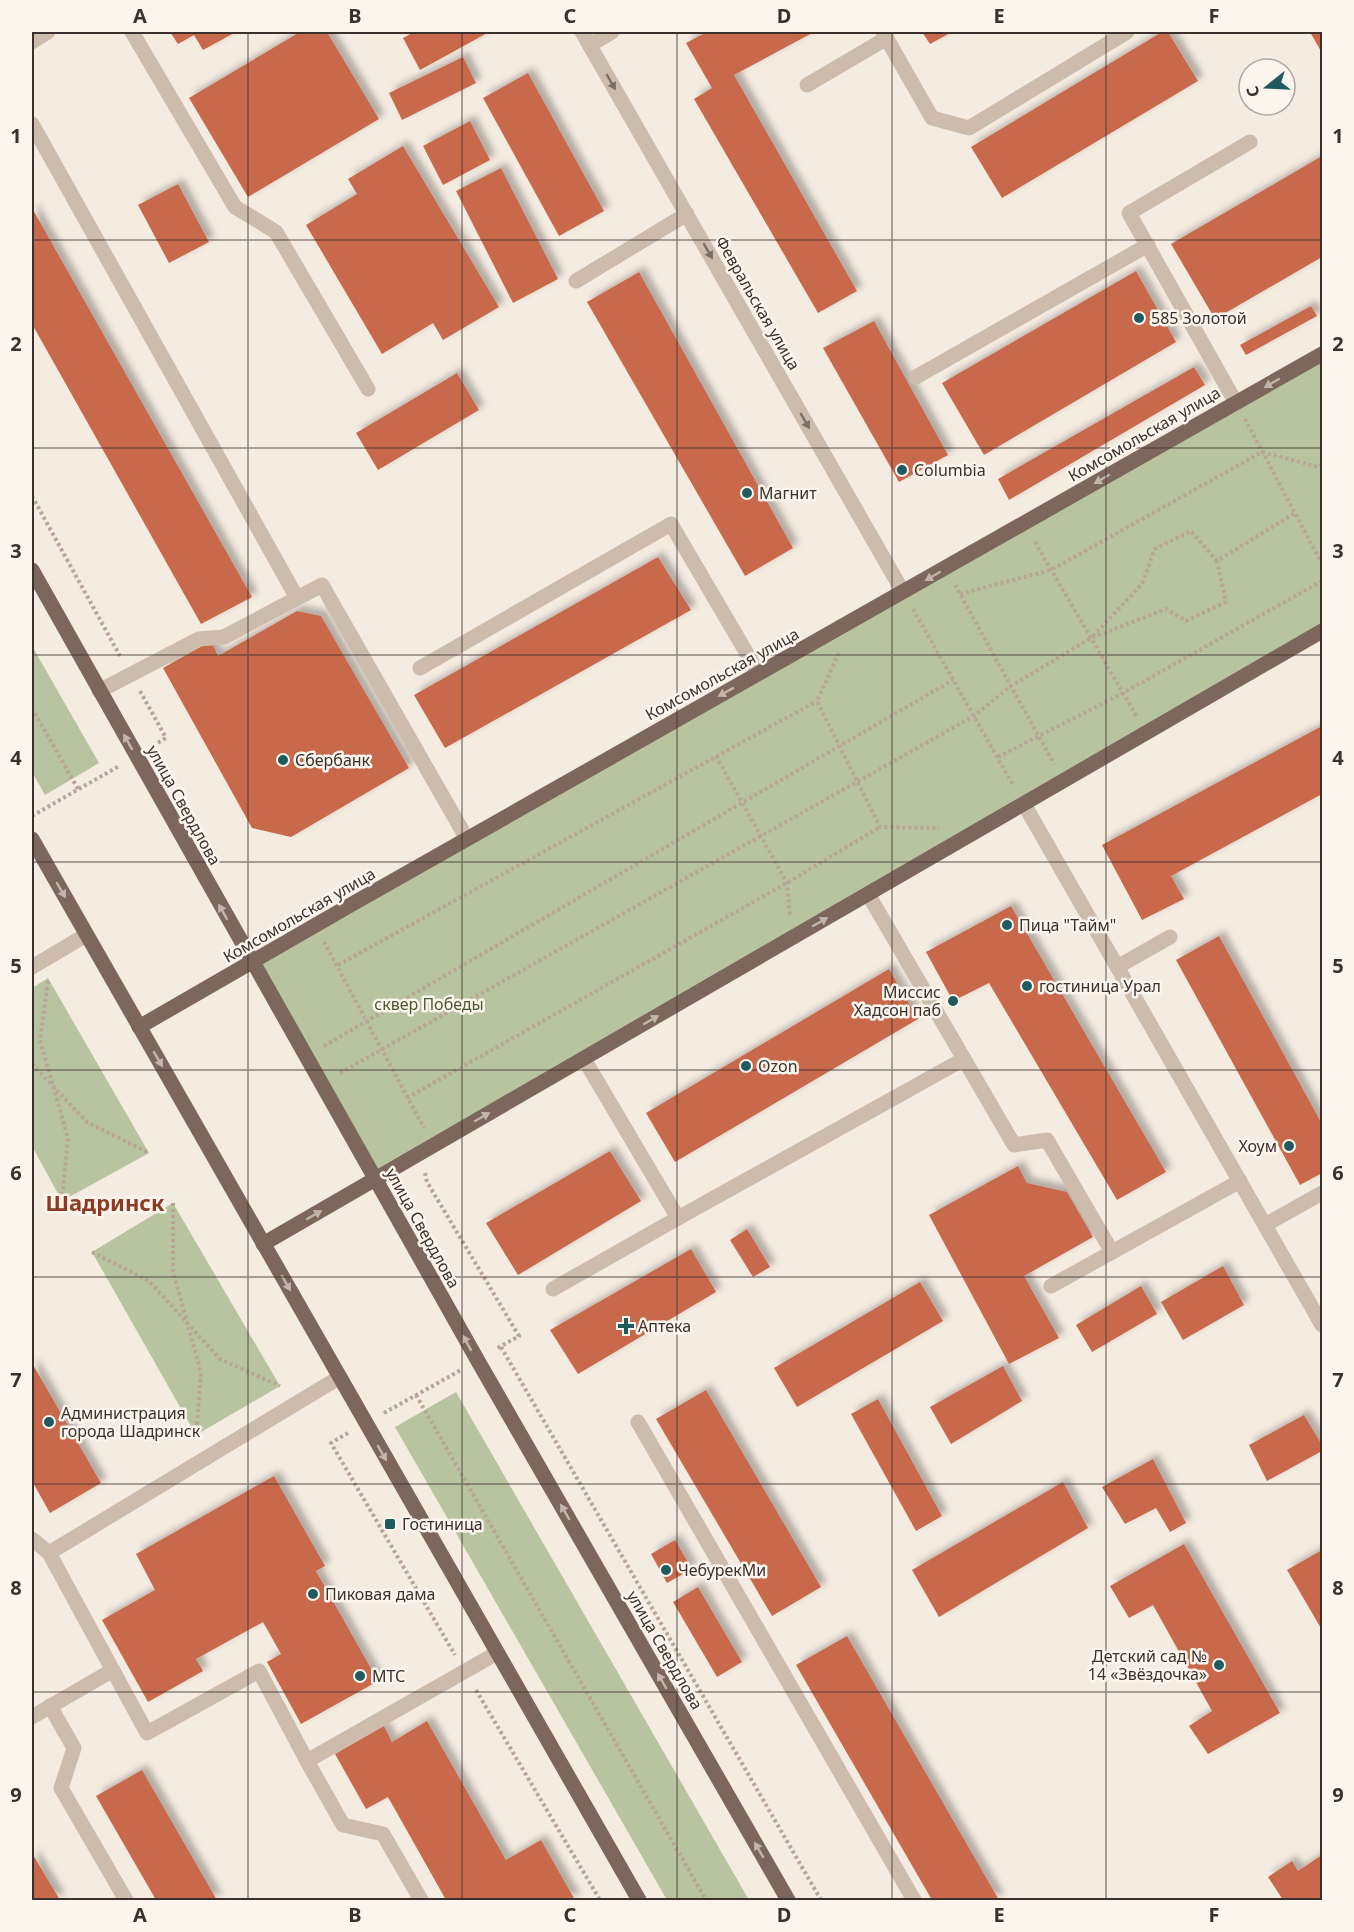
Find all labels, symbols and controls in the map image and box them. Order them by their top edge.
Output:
text: A [133,2,147,29]
text: B [348,2,362,29]
text: C [564,2,577,29]
text: D [777,2,791,29]
text: E [993,2,1005,29]
text: F [1209,2,1219,29]
north arrow [1237,57,1297,117]
one-way arrow [606,74,616,91]
text: С [1241,83,1265,100]
text: 1 [10,122,22,149]
text: 1 [1332,122,1344,149]
street label: Февральская улица [711,232,805,374]
one-way arrow [703,243,713,260]
place label: 585 Золотой [1151,307,1247,329]
marker: 585 Золотой [1132,311,1146,325]
text: 2 [10,330,22,357]
text: 2 [1332,330,1344,357]
one-way arrow [1263,378,1280,388]
street label: Комсомольская улица [1064,381,1224,487]
one-way arrow [800,412,810,429]
place label: Columbia [914,459,986,481]
marker: Columbia [895,463,909,477]
one-way arrow [1093,474,1110,484]
place label: Магнит [759,482,817,504]
marker: Магнит [740,486,754,500]
text: 3 [10,537,22,564]
text: 3 [1332,537,1344,564]
one-way arrow [924,571,941,581]
street label: Комсомольская улица [641,623,803,725]
one-way arrow [718,687,734,698]
one-way arrow [123,733,133,750]
street label: улица Свердлова [142,741,226,869]
text: 4 [10,744,22,771]
text: 4 [1332,744,1344,771]
place label: Сбербанк [295,749,371,771]
marker: Сбербанк [276,753,290,767]
street label: Комсомольская улица [219,862,379,968]
one-way arrow [55,882,66,898]
one-way arrow [218,903,228,920]
place label: Пица "Тайм" [1019,914,1116,936]
one-way arrow [812,917,829,927]
marker: Пица "Тайм" [1000,918,1014,932]
text: 5 [10,952,22,979]
text: 5 [1332,952,1344,979]
place label: гостиница Урал [1039,975,1161,997]
marker: гостиница Урал [1020,979,1034,993]
place label: Миссис Хадсон паб [854,981,941,1021]
park label: сквер Победы [374,993,484,1015]
marker: Миссис Хадсон паб [946,994,960,1008]
one-way arrow [643,1014,659,1025]
one-way arrow [152,1051,162,1068]
place label: Ozon [758,1055,798,1077]
marker: Ozon [739,1059,753,1073]
one-way arrow [474,1112,491,1122]
place label: Хоум [1238,1135,1277,1157]
marker: Хоум [1282,1139,1296,1153]
text: 6 [10,1159,22,1186]
text: 6 [1332,1159,1344,1186]
street label: улица Свердлова [381,1164,465,1292]
district label: Шадринск [46,1187,165,1217]
one-way arrow [306,1210,323,1220]
one-way arrow [280,1275,291,1291]
place label: Аптека [638,1315,691,1337]
marker: Аптека [619,1319,633,1333]
one-way arrow [462,1335,473,1351]
text: 7 [10,1366,22,1393]
text: 7 [1332,1366,1344,1393]
place label: Администрация города Шадринск [61,1402,201,1442]
marker: Администрация города Шадринск [42,1415,56,1429]
one-way arrow [377,1445,388,1461]
one-way arrow [559,1504,570,1520]
place label: Гостиница [402,1513,483,1535]
marker: Гостиница [383,1517,397,1531]
place label: ЧебурекМи [678,1559,766,1581]
marker: ЧебурекМи [659,1563,673,1577]
text: 8 [10,1574,22,1601]
text: 8 [1332,1574,1344,1601]
place label: Пиковая дама [325,1583,435,1605]
street label: улица Свердлова [622,1586,708,1714]
marker: Пиковая дама [306,1587,320,1601]
place label: Детский сад № 14 «Звёздочка» [1088,1645,1207,1685]
marker: Детский сад № 14 «Звёздочка» [1212,1658,1226,1672]
place label: МТС [372,1665,405,1687]
marker: МТС [353,1669,367,1683]
one-way arrow [657,1672,667,1689]
text: 9 [10,1781,22,1808]
text: 9 [1332,1781,1344,1808]
one-way arrow [754,1841,764,1858]
text: A [133,1901,147,1928]
text: B [348,1901,362,1928]
text: C [564,1901,577,1928]
text: D [777,1901,791,1928]
text: E [993,1901,1005,1928]
text: F [1209,1901,1219,1928]

